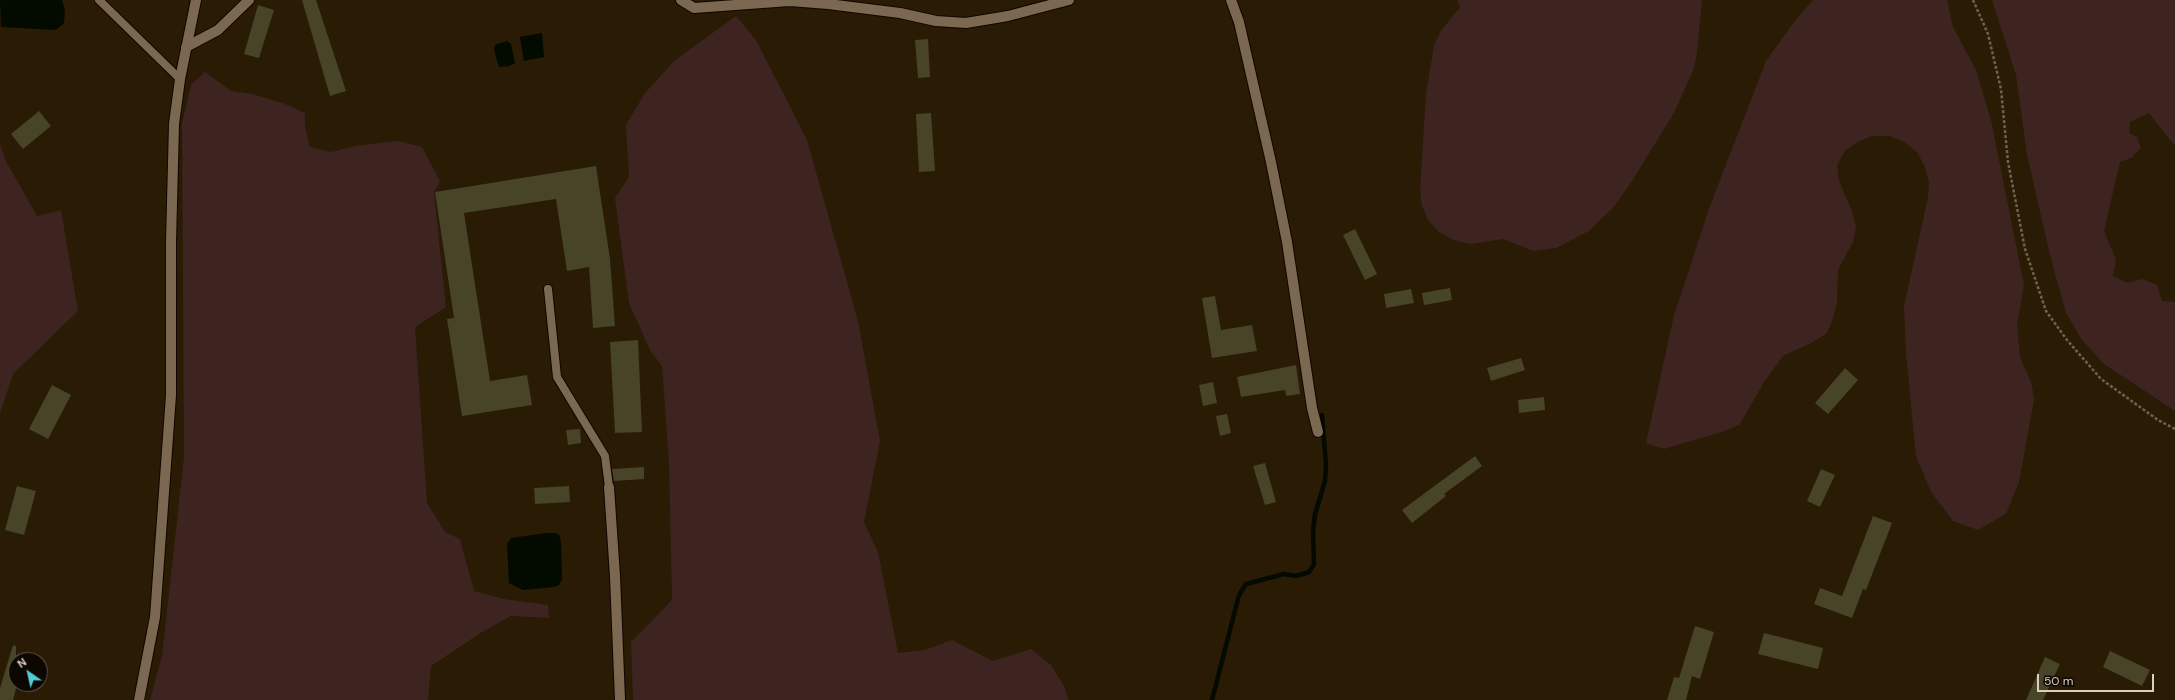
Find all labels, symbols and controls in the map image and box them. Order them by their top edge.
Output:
north arrow [8,652,48,692]
text: N [15,655,29,671]
scale bar [2039,666,2156,692]
text: 50 m [2044,673,2073,689]

